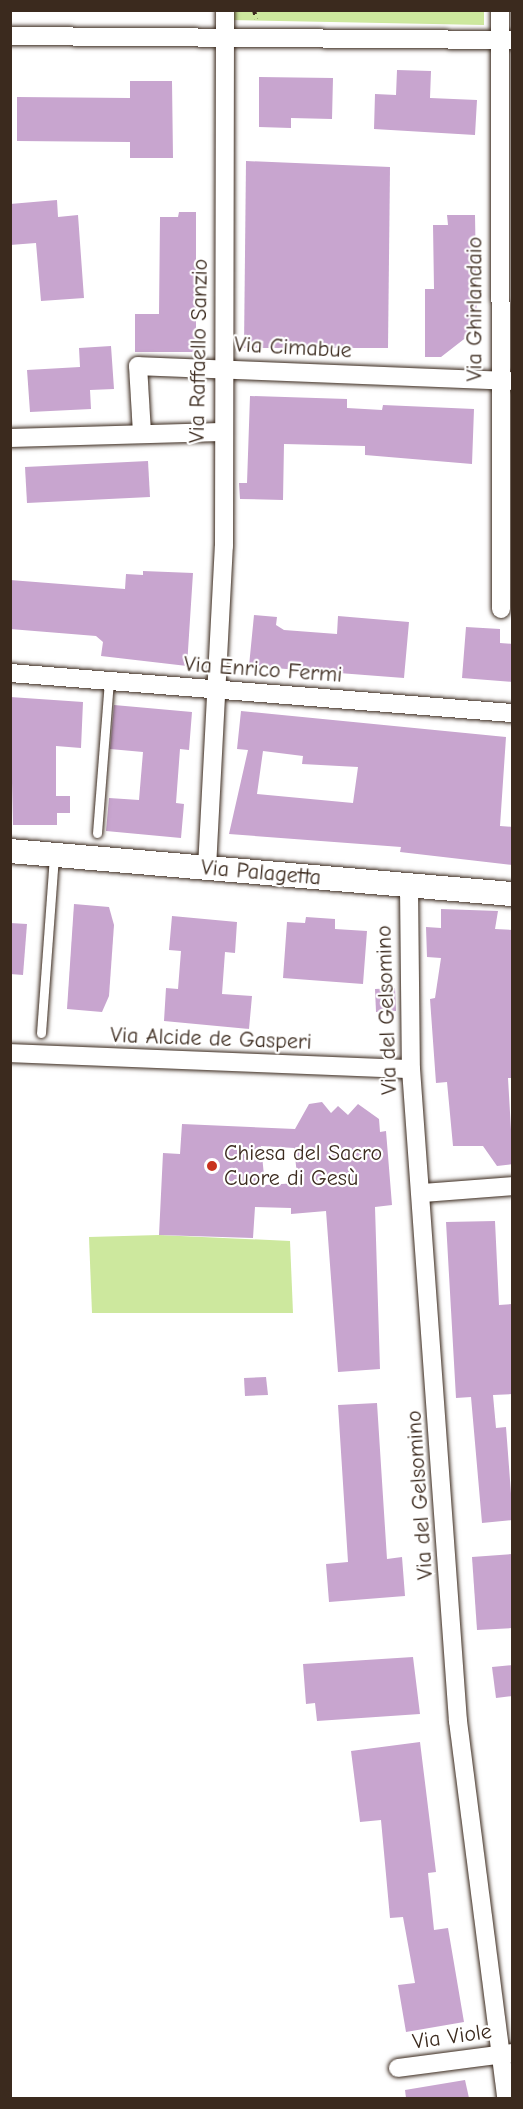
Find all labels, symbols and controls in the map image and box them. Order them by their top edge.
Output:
street label: Via Ghirlandaio [462,237,488,381]
street label: Via Raffaello Sanzio [184,259,214,443]
street label: Via Cimabue [234,332,352,364]
street label: Via Enrico Fermi [183,651,343,689]
street label: Via Palagetta [200,855,322,891]
street label: Via del Gelsomino [371,925,403,1095]
street label: Via Alcide de Gasperi [110,1022,312,1056]
place label: Chiesa del Sacro Cuore di Gesù [224,1140,382,1192]
marker: Chiesa del Sacro Cuore di Gesù [205,1159,219,1173]
street label: Via del Gelsomino [401,1409,439,1581]
street label: Via Viole [411,2018,493,2056]

